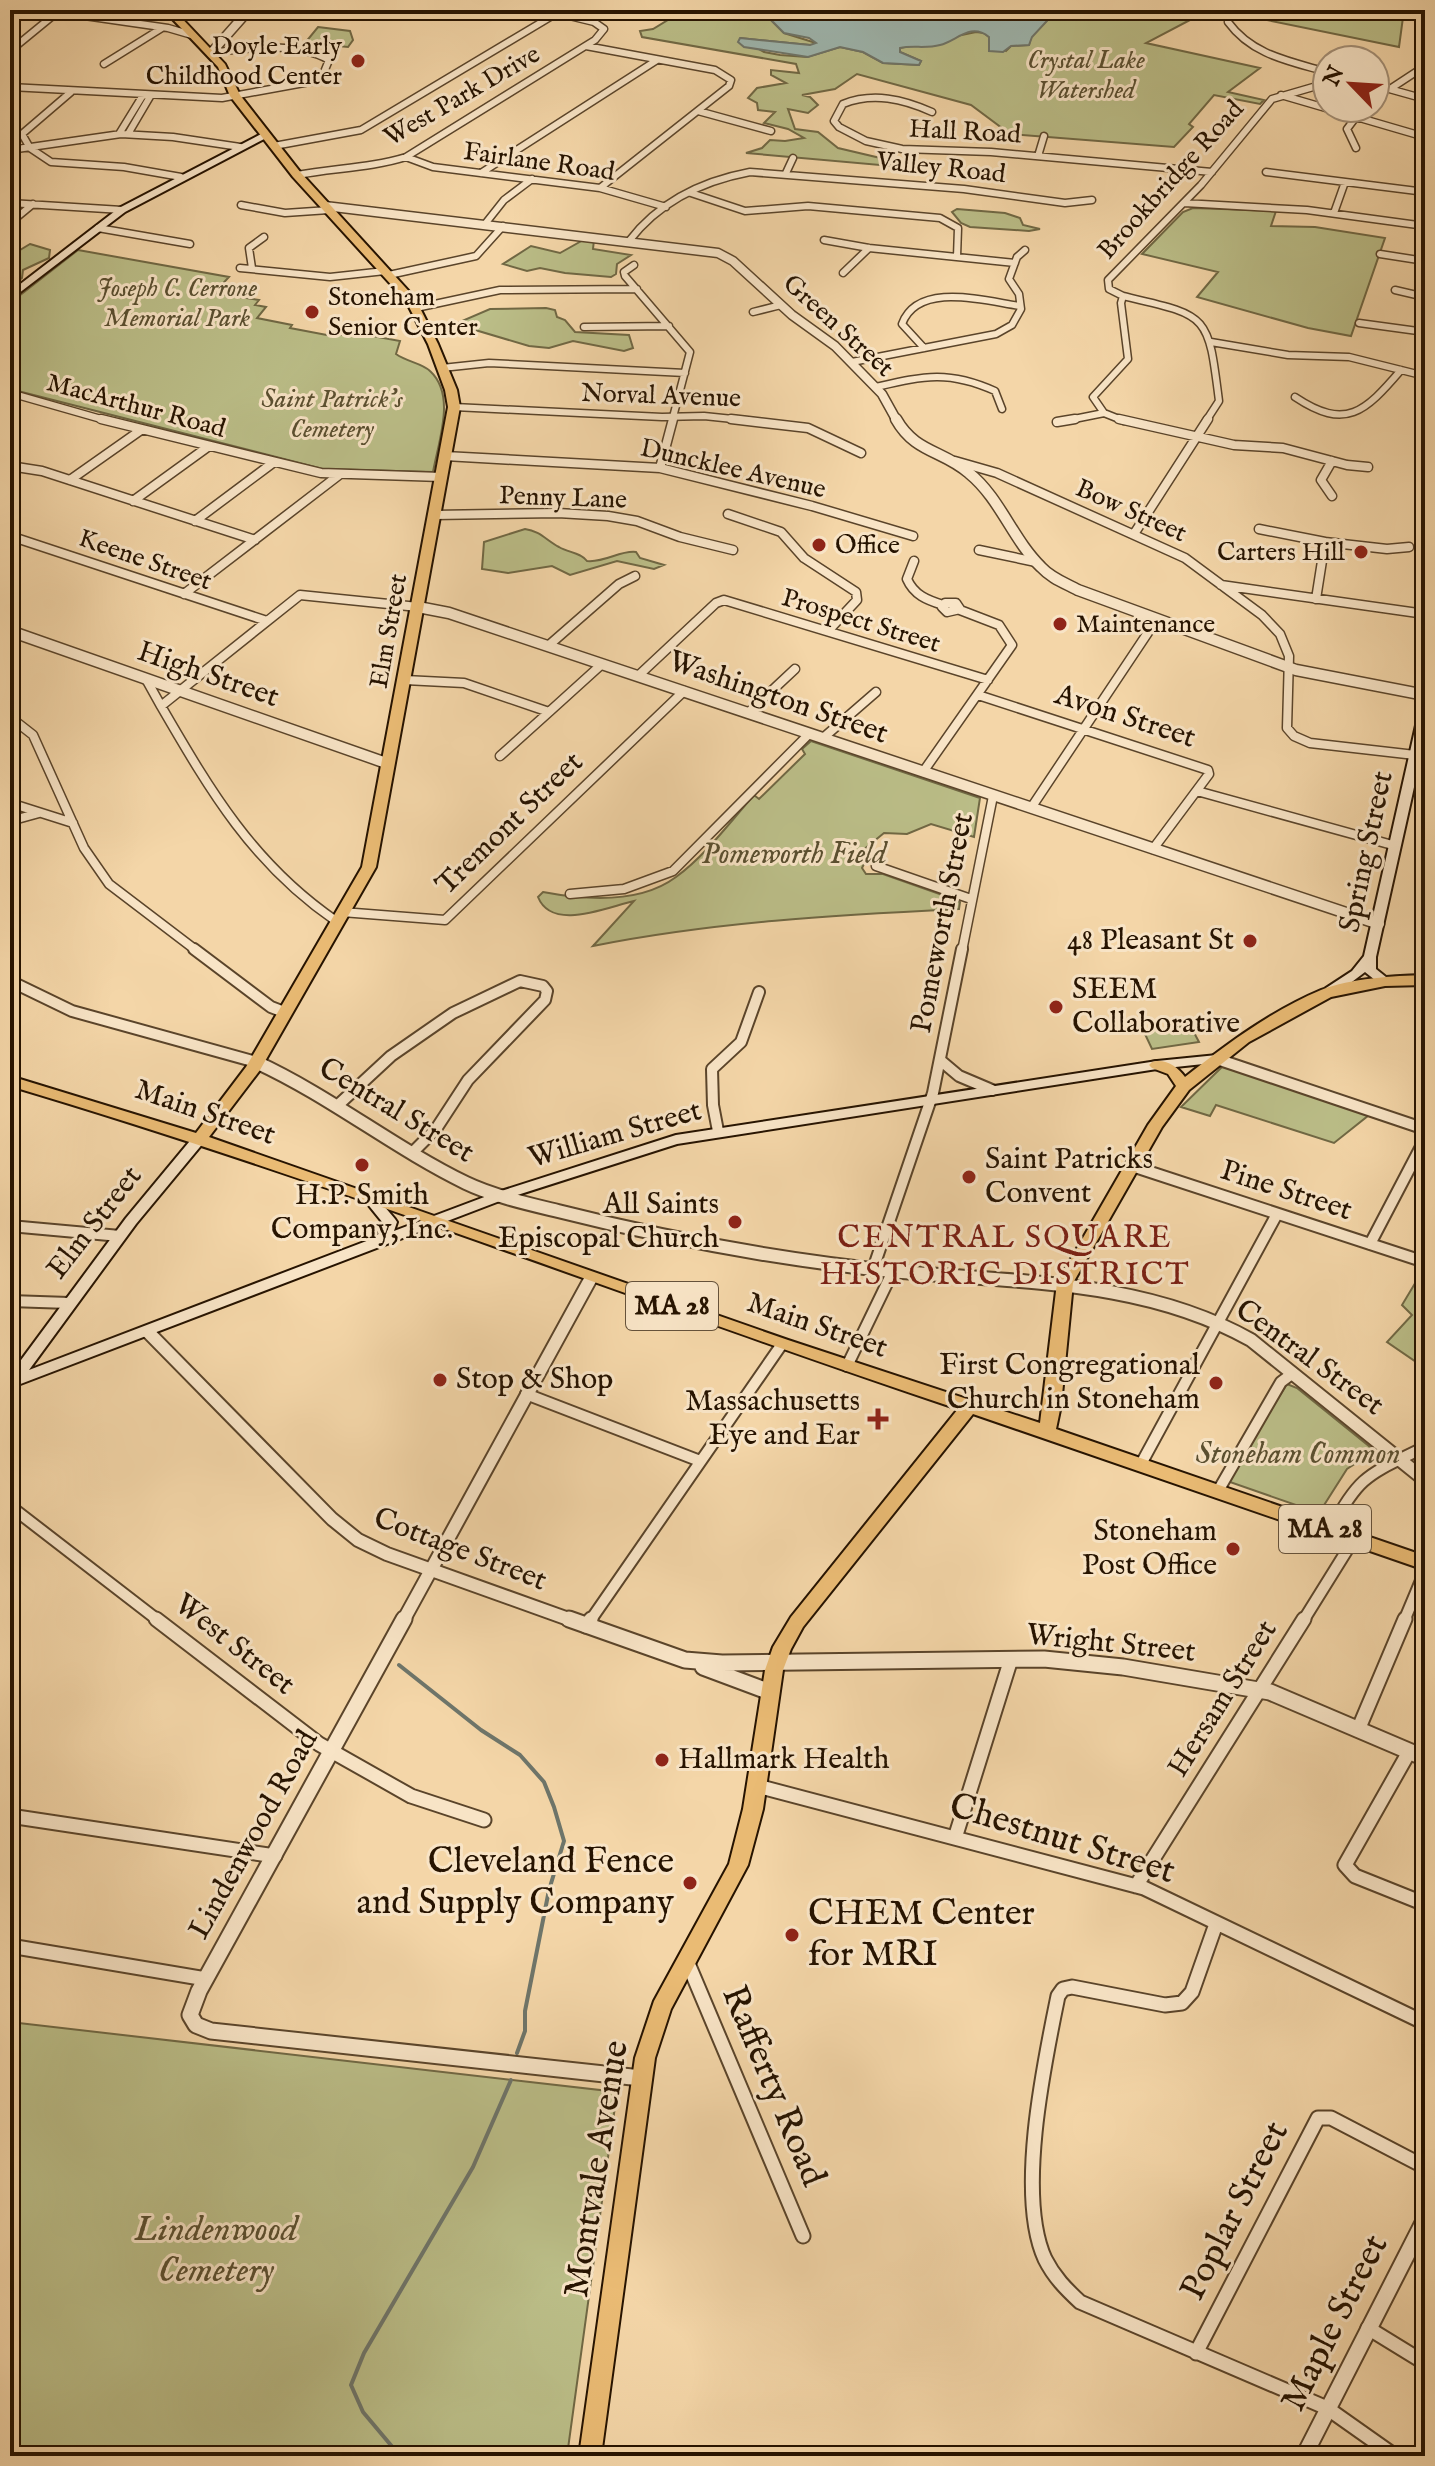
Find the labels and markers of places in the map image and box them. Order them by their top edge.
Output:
place label: Doyle Early Childhood Center [146,30,342,93]
marker: Doyle Early Childhood Center [349,52,367,70]
place label: Stoneham Senior Center [328,281,478,344]
marker: Stoneham Senior Center [303,303,321,321]
place label: Office [835,529,900,562]
marker: Office [810,536,828,554]
place label: Carters Hill [1217,536,1346,569]
marker: Carters Hill [1352,543,1370,561]
place label: Maintenance [1076,608,1215,641]
marker: Maintenance [1051,615,1069,633]
place label: 48 Pleasant St [1067,922,1234,960]
marker: 48 Pleasant St [1241,932,1259,950]
place label: SEEM Collaborative [1072,971,1240,1043]
marker: SEEM Collaborative [1047,998,1065,1016]
place label: Saint Patricks Convent [985,1141,1153,1213]
marker: H.P. Smith Company, Inc. [353,1156,371,1174]
marker: Saint Patricks Convent [960,1168,978,1186]
place label: H.P. Smith Company, Inc. [271,1177,453,1249]
place label: All Saints Episcopal Church [498,1186,719,1258]
marker: All Saints Episcopal Church [726,1213,744,1231]
place label: First Congregational Church in Stoneham [939,1347,1201,1419]
place label: Stop & Shop [456,1361,613,1399]
marker: Stop & Shop [431,1371,449,1389]
marker: First Congregational Church in Stoneham [1207,1374,1225,1392]
place label: Massachusetts Eye and Ear [685,1383,860,1455]
marker: Massachusetts Eye and Ear [867,1408,889,1430]
place label: Stoneham Post Office [1082,1513,1217,1585]
marker: Stoneham Post Office [1224,1540,1242,1558]
place label: Hallmark Health [678,1741,889,1779]
marker: Hallmark Health [653,1751,671,1769]
place label: Cleveland Fence and Supply Company [357,1839,674,1926]
marker: Cleveland Fence and Supply Company [681,1874,699,1892]
place label: CHEM Center for MRI [808,1891,1035,1978]
marker: CHEM Center for MRI [783,1926,801,1944]

